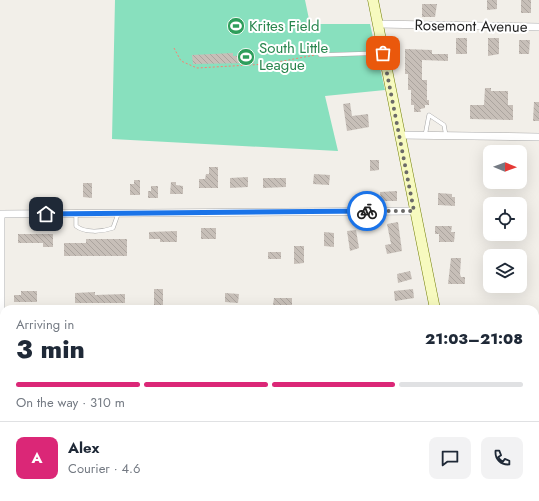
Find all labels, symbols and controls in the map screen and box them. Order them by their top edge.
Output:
street label: Rosemont Avenue [414,14,528,38]
place label: Krites Field [249,15,320,37]
sports icon: Krites Field [226,16,246,36]
pin [366,36,400,70]
place label: South Little League [259,37,329,76]
icon: bag [372,42,394,64]
sports icon: South Little League [236,47,256,67]
north arrow [483,145,527,189]
map controls [483,145,527,293]
courier [347,191,387,231]
pin [29,197,63,231]
button: locate [483,197,527,241]
icon: bike [356,200,378,222]
icon: home [35,203,57,225]
button: layers [483,249,527,293]
text: Arriving in [16,315,74,334]
text: 21:03–21:08 [425,328,523,350]
text: 3 min [16,330,85,368]
text: On the way · 310 m [16,393,125,412]
text: Alex [68,437,99,459]
button: chat [429,437,471,479]
button: phone [481,437,523,479]
text: A [31,447,43,469]
text: Courier · 4.6 [68,459,141,478]

